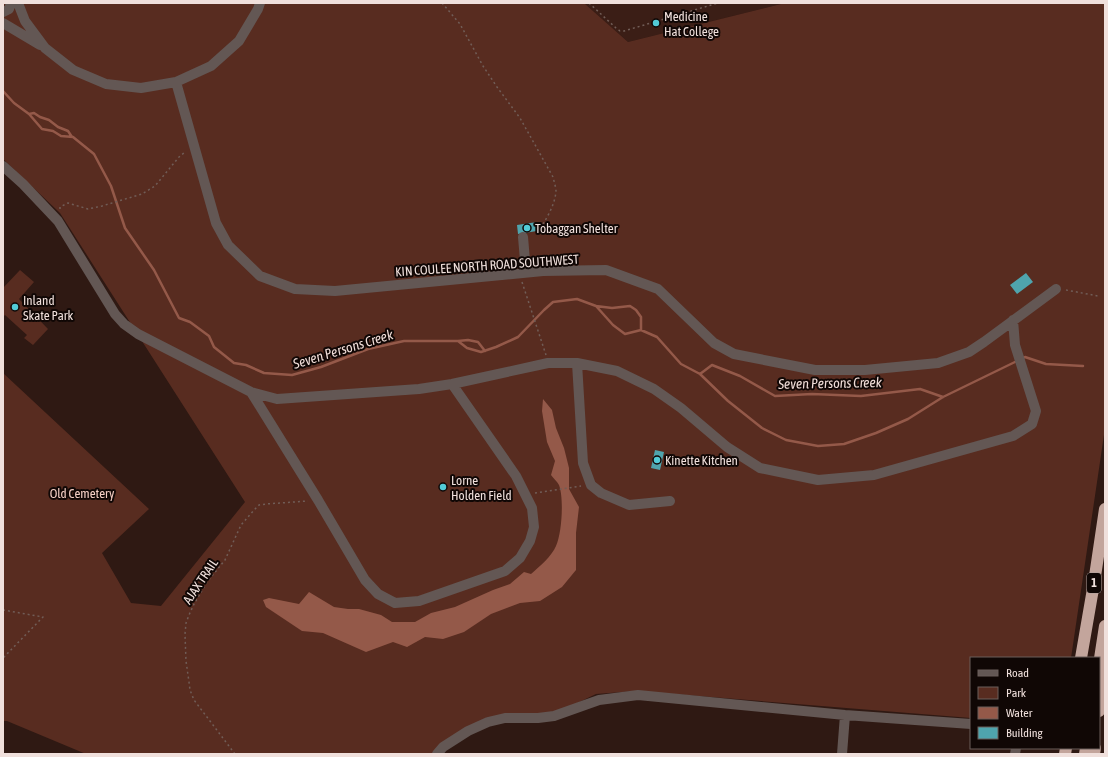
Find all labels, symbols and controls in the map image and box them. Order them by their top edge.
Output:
place label: Medicine Hat College [664,9,719,39]
marker: Medicine Hat College [651,18,661,28]
place label: Tobaggan Shelter [535,221,618,236]
marker: Tobaggan Shelter [522,223,532,233]
street label: KIN COULEE NORTH ROAD SOUTHWEST [395,252,580,279]
place label: Inland Skate Park [23,293,74,323]
marker: Inland Skate Park [10,302,20,312]
water label: Seven Persons Creek [290,326,396,372]
water label: Seven Persons Creek [777,374,883,392]
place label: Kinette Kitchen [665,453,738,468]
marker: Kinette Kitchen [652,455,662,465]
place label: Lorne Holden Field [451,473,512,503]
marker: Lorne Holden Field [438,482,448,492]
park label: Old Cemetery [50,486,115,501]
street label: AJAX TRAIL [180,556,221,607]
road number: 1 [1087,573,1101,593]
legend [970,657,1100,749]
text: Road [1006,666,1029,680]
text: Park [1006,686,1027,700]
text: Water [1006,706,1033,720]
text: Building [1006,726,1044,740]

